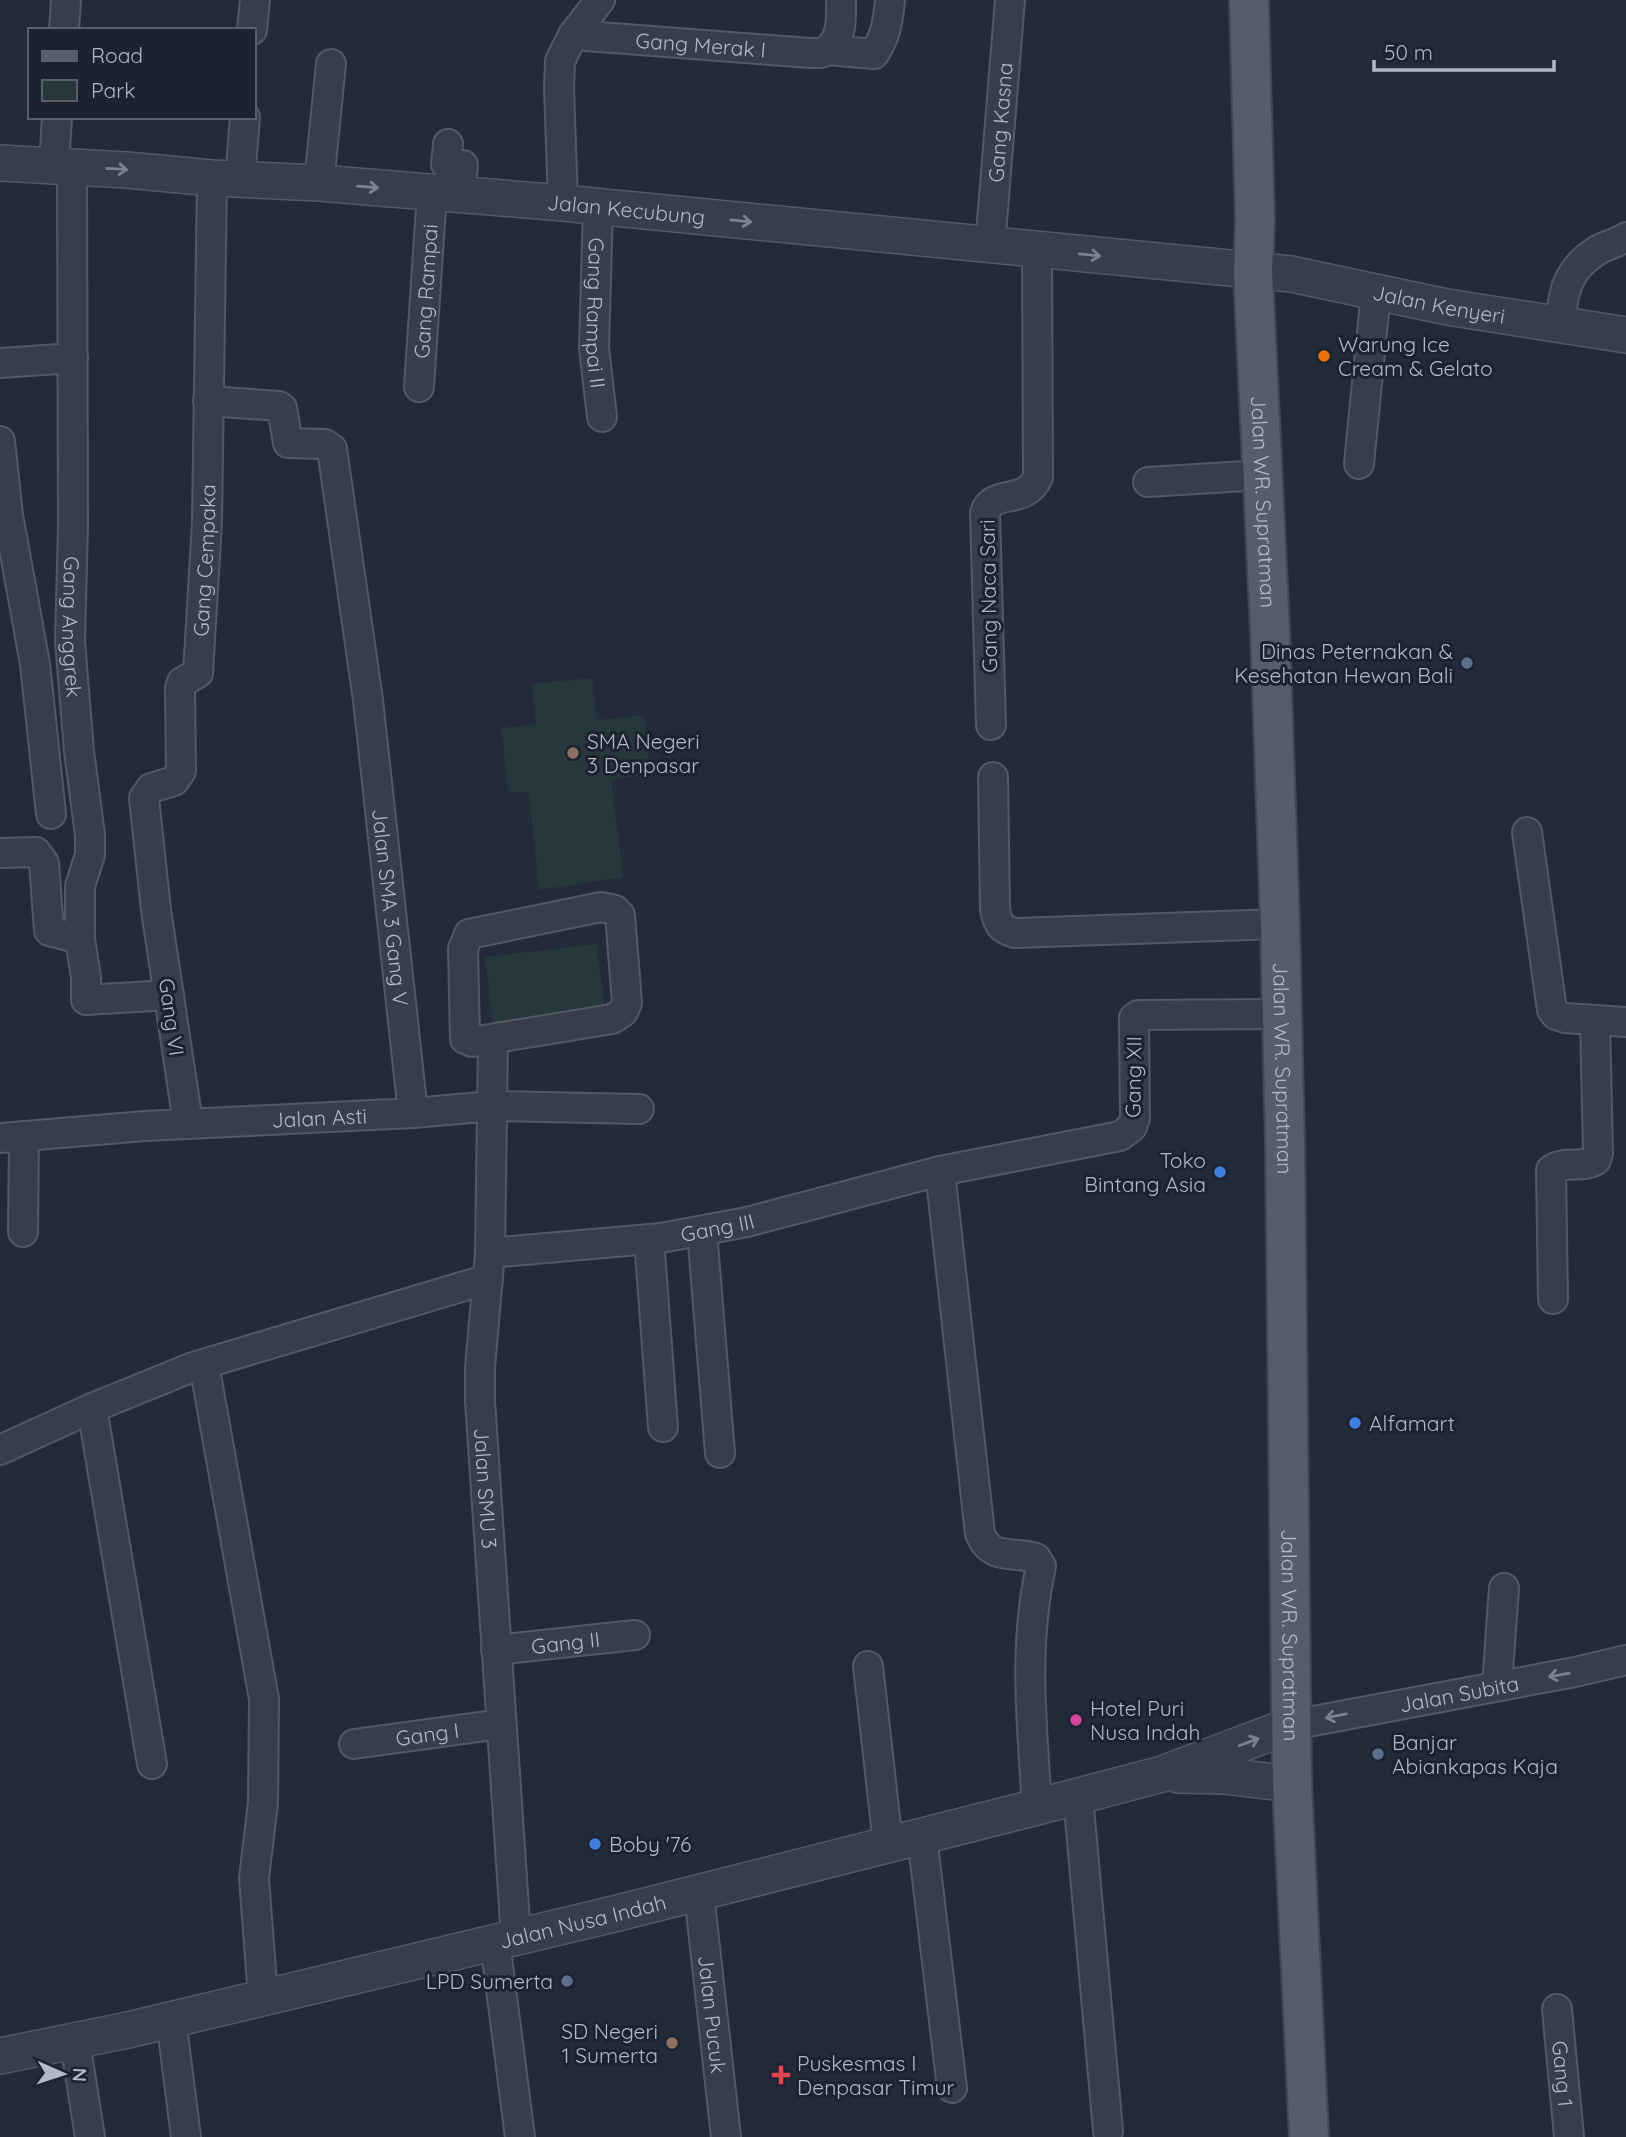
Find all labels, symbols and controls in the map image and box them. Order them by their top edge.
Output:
street label: Gang Merak I [634,27,767,63]
legend [28,28,256,119]
scale bar [1374,28,1554,72]
text: 50 m [1384,39,1433,65]
text: Road [91,42,143,68]
street label: Gang Kasna [982,61,1018,183]
text: Park [91,77,135,103]
one-way arrow [105,163,128,176]
one-way arrow [357,181,379,194]
street label: Jalan Kecubung [546,189,706,230]
one-way arrow [729,214,752,227]
street label: Gang Rampai [408,223,443,359]
street label: Gang Rampai II [580,237,612,390]
one-way arrow [1078,249,1100,262]
street label: Jalan Kenyeri [1370,279,1507,329]
place label: Warung Ice Cream & Gelato [1338,331,1493,381]
marker: Warung Ice Cream & Gelato [1316,348,1332,364]
street label: Jalan WR. Supratman [1246,395,1282,608]
street label: Gang Cempaka [187,484,221,637]
street label: Gang Naca Sari [974,519,1002,673]
street label: Gang Anggrek [57,556,88,698]
place label: Dinas Peternakan & Kesehatan Hewan Bali [1234,638,1453,688]
marker: Dinas Peternakan & Kesehatan Hewan Bali [1459,655,1475,671]
place label: SMA Negeri 3 Denpasar [587,728,700,778]
marker: SMA Negeri 3 Denpasar [565,745,581,761]
street label: Jalan SMA 3 Gang V [367,807,414,1007]
street label: Jalan WR. Supratman [1268,962,1298,1175]
street label: Gang VI [154,977,190,1057]
street label: Gang XII [1119,1036,1147,1118]
street label: Jalan Asti [271,1102,368,1133]
place label: Toko Bintang Asia [1084,1147,1206,1197]
marker: Toko Bintang Asia [1212,1164,1228,1180]
street label: Gang III [678,1208,757,1247]
place label: Alfamart [1369,1410,1455,1436]
marker: Alfamart [1347,1415,1363,1431]
street label: Jalan SMU 3 [469,1427,503,1550]
street label: Jalan WR. Supratman [1276,1529,1305,1742]
street label: Gang II [530,1626,601,1659]
one-way arrow [1548,1669,1571,1682]
street label: Jalan Subita [1397,1670,1521,1718]
place label: Hotel Puri Nusa Indah [1090,1695,1200,1745]
one-way arrow [1325,1710,1348,1723]
marker: Hotel Puri Nusa Indah [1068,1712,1084,1728]
street label: Gang I [394,1717,461,1751]
place label: Banjar Abiankapas Kaja [1392,1729,1558,1779]
one-way arrow [1237,1734,1259,1747]
marker: Banjar Abiankapas Kaja [1370,1746,1386,1762]
place label: Boby '76 [609,1831,691,1857]
marker: Boby '76 [587,1836,603,1852]
street label: Jalan Nusa Indah [497,1888,669,1954]
street label: Jalan Pucuk [693,1954,732,2075]
place label: LPD Sumerta [426,1968,553,1994]
marker: LPD Sumerta [559,1973,575,1989]
place label: SD Negeri 1 Sumerta [561,2018,658,2068]
marker: SD Negeri 1 Sumerta [664,2035,680,2051]
north arrow [28,2039,98,2109]
street label: Gang 1 [1547,2039,1579,2108]
place label: Puskesmas I Denpasar Timur [797,2050,955,2100]
marker: Puskesmas I Denpasar Timur [771,2065,791,2085]
text: N [68,2067,92,2082]

